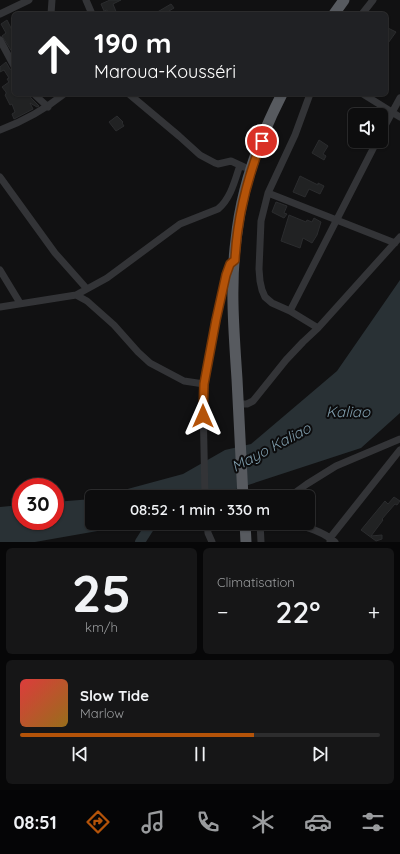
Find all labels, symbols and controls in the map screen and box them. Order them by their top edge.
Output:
text: 190 m [94,25,172,60]
icon: ahead [28,28,80,80]
text: Maroua-Kousséri [94,60,236,83]
map controls [348,108,388,148]
button: sound [348,108,388,148]
pin [245,124,279,158]
icon: arrive [251,130,273,152]
position arrow [182,395,224,437]
water label: Kaliao [326,402,371,421]
water label: Mayo Kaliao [228,418,315,476]
speed limit sign: 30 [12,478,64,530]
text: 08:52 · 1 min · 330 m [130,500,270,519]
text: 25 [72,560,131,625]
text: Climatisation [217,574,295,590]
text: 22° [276,593,321,631]
text: − [217,598,228,626]
text: + [368,598,380,626]
text: km/h [85,619,118,635]
text: Slow Tide [80,686,149,705]
text: Marlow [80,705,124,721]
icon: previous [69,743,91,765]
icon: pause [189,743,211,765]
icon: next [309,743,331,765]
icon: directions [84,808,112,836]
icon: music [139,808,167,836]
icon: phone [194,808,222,836]
icon: climate [249,808,277,836]
icon: car [304,808,332,836]
icon: filters [359,808,387,836]
text: 08:51 [13,811,57,834]

